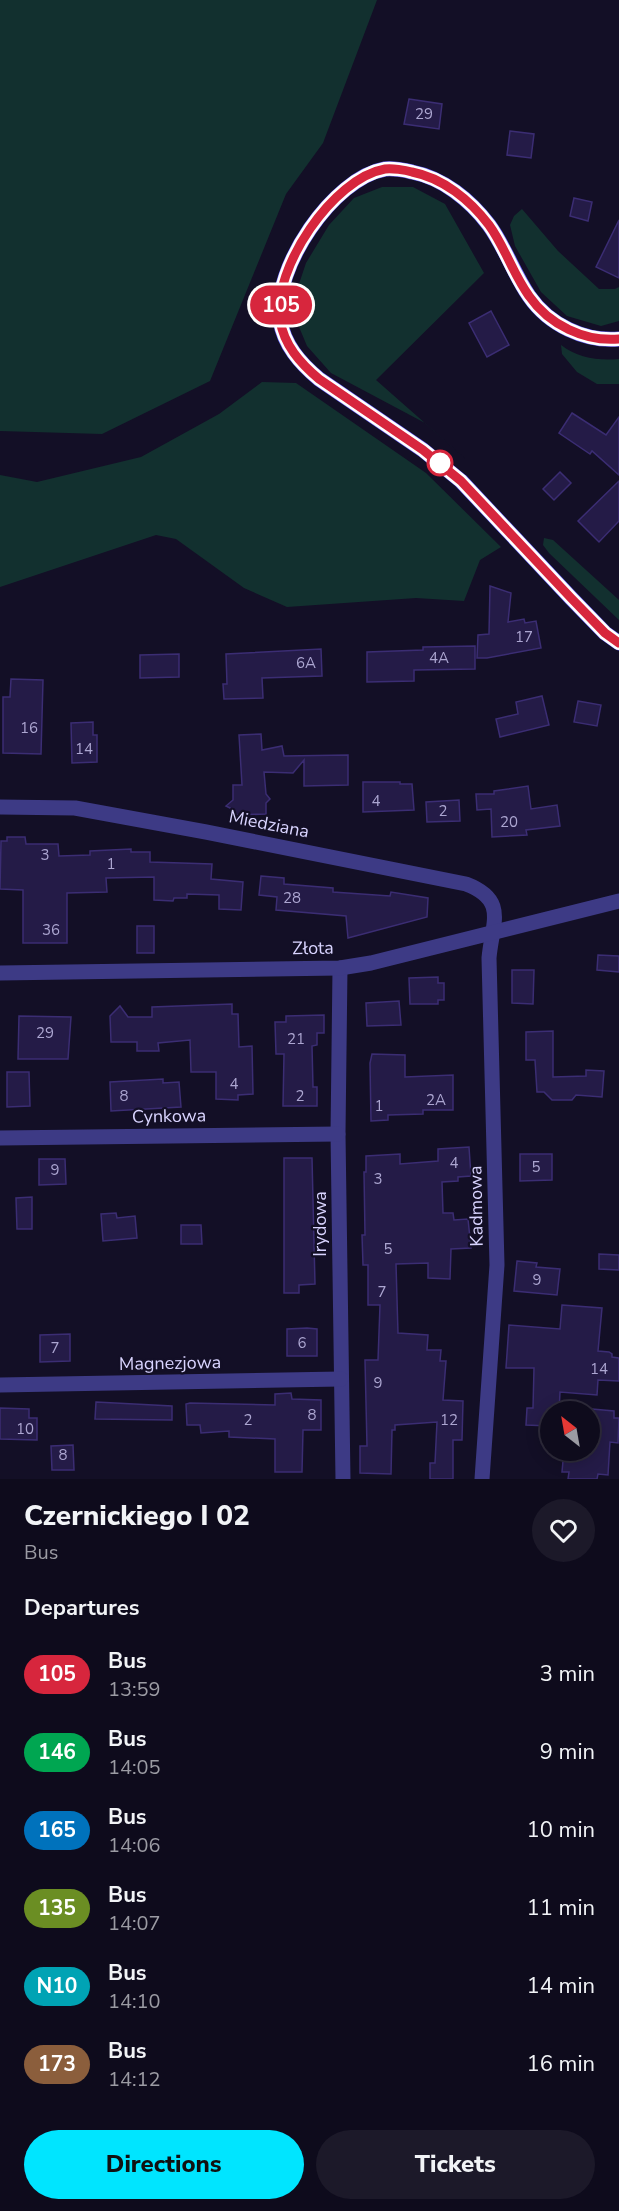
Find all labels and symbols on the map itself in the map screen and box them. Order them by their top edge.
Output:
house number: 29 [415,104,433,124]
line badge: 105 [246,286,316,324]
unlabelled marker [427,450,453,476]
house number: 17 [515,627,533,647]
house number: 4A [429,648,449,668]
house number: 6A [296,653,316,673]
house number: 16 [20,718,38,738]
house number: 14 [75,739,93,759]
house number: 4 [371,791,381,811]
house number: 2 [438,801,448,821]
street label: Miedziana [227,804,311,844]
house number: 20 [500,812,518,832]
house number: 3 [40,845,50,865]
house number: 1 [106,854,116,874]
house number: 28 [283,888,301,908]
house number: 36 [42,920,60,940]
street label: Złota [292,936,334,960]
house number: 29 [36,1023,54,1043]
house number: 21 [287,1029,305,1049]
house number: 4 [229,1074,239,1094]
house number: 8 [119,1086,129,1106]
house number: 2 [295,1086,305,1106]
house number: 2A [426,1090,446,1110]
house number: 1 [374,1096,384,1116]
street label: Cynkowa [132,1103,206,1129]
house number: 4 [449,1153,459,1173]
house number: 5 [531,1157,541,1177]
house number: 9 [50,1160,60,1180]
street label: Kadmowa [463,1165,489,1247]
house number: 3 [373,1169,383,1189]
street label: Irydowa [308,1191,332,1257]
house number: 5 [383,1239,393,1259]
house number: 9 [532,1270,542,1290]
house number: 7 [377,1282,387,1302]
house number: 6 [297,1333,307,1353]
house number: 7 [50,1338,60,1358]
street label: Magnezjowa [119,1350,221,1376]
house number: 14 [590,1359,608,1379]
house number: 9 [373,1373,383,1393]
north arrow [540,1401,600,1461]
house number: 8 [307,1405,317,1425]
house number: 2 [243,1410,253,1430]
house number: 12 [440,1410,458,1430]
house number: 10 [16,1419,34,1439]
house number: 8 [58,1445,68,1465]

